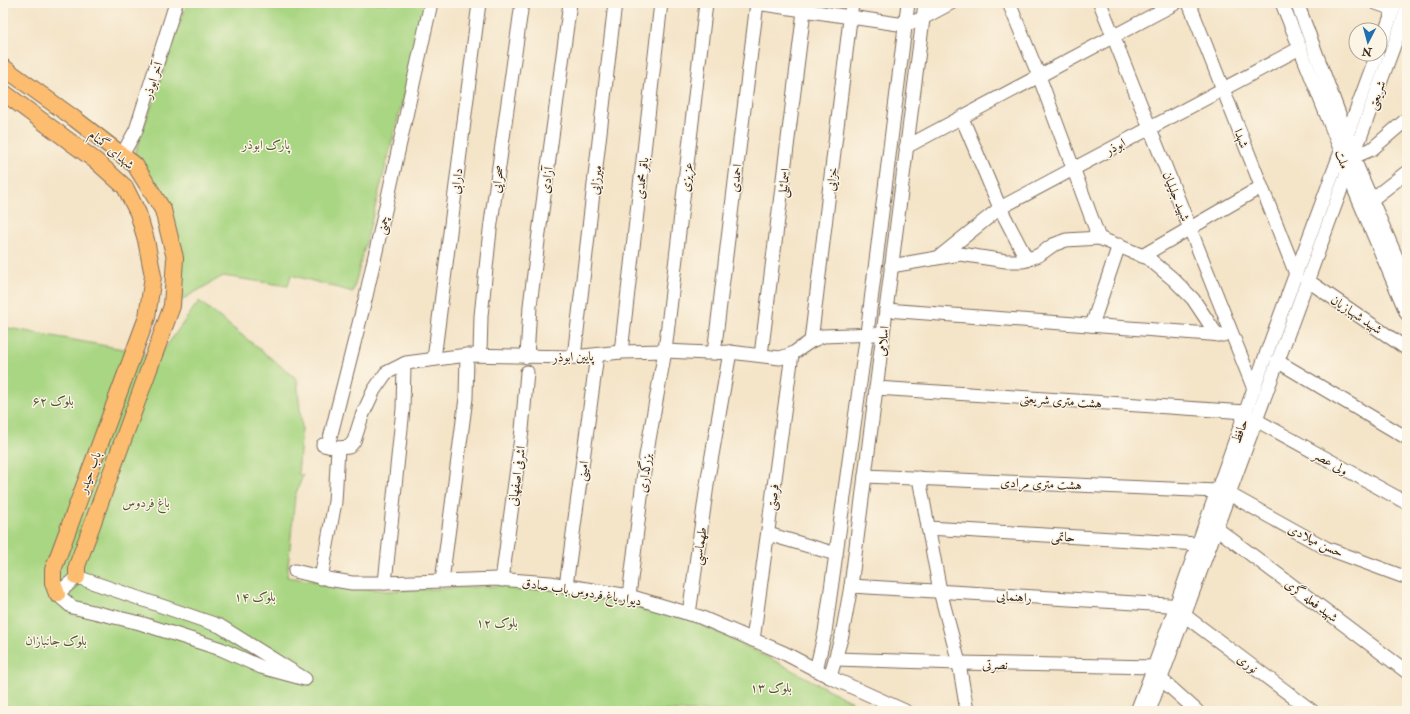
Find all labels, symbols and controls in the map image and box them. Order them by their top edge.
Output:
north arrow [1348,22,1388,62]
text: N [1360,44,1374,59]
street label: آخر ابوذر [139,59,167,103]
street label: شریعتی [1364,79,1391,112]
street label: شهدای گمنام [83,126,138,175]
street label: شهدا [1230,126,1252,150]
street label: ابوذر [1101,135,1129,160]
park label: پارک ابوذر [240,137,290,154]
street label: ملت [1331,148,1353,171]
street label: باقر محمدی [631,156,652,200]
street label: عزیزی [677,161,698,193]
street label: احمدی [726,163,746,193]
street label: صحرایی [488,164,508,194]
street label: میرزایی [586,164,606,196]
street label: آزادی [537,165,557,194]
street label: خزایی [823,166,841,192]
street label: دارابی [447,167,468,195]
street label: اسمائیلی [774,167,796,199]
street label: شهید جلیلیان [1159,169,1193,224]
street label: چمنی [373,214,394,236]
street label: شهید شهبازیان [1328,292,1385,338]
street label: اسلامی [873,325,893,357]
street label: پایین ابوذر [550,348,595,367]
street label: هشت متری شریعتی [1019,390,1103,413]
park label: بلوک ۶۲ [32,393,74,409]
street label: حافظ [1228,417,1252,446]
street label: اشرفی اصفهانی [505,445,529,507]
street label: ولی عصر [1309,446,1351,479]
street label: باب حیدر [74,449,105,497]
street label: بزرگداری [633,452,655,494]
street label: امینی [574,460,593,483]
street label: هشت متری مرادی [1000,475,1082,494]
street label: فرصتی [763,483,784,512]
park label: باغ فردوس [122,495,170,514]
street label: حسن میلادی [1285,521,1346,562]
street label: طهماسبی [689,526,713,566]
street label: حاتمی [1050,528,1076,547]
street label: دیوار باغ فردوس باب صادق [520,575,643,612]
street label: شهید فعله گری [1282,575,1342,626]
street label: راهنمایی [996,588,1032,606]
park label: بلوک ۱۴ [234,589,276,605]
park label: بلوک ۱۲ [476,615,518,631]
park label: بلوک جانبازان [25,633,87,649]
street label: نوری [1234,651,1261,677]
street label: نصرتی [982,657,1008,673]
park label: بلوک ۱۳ [750,680,792,696]

